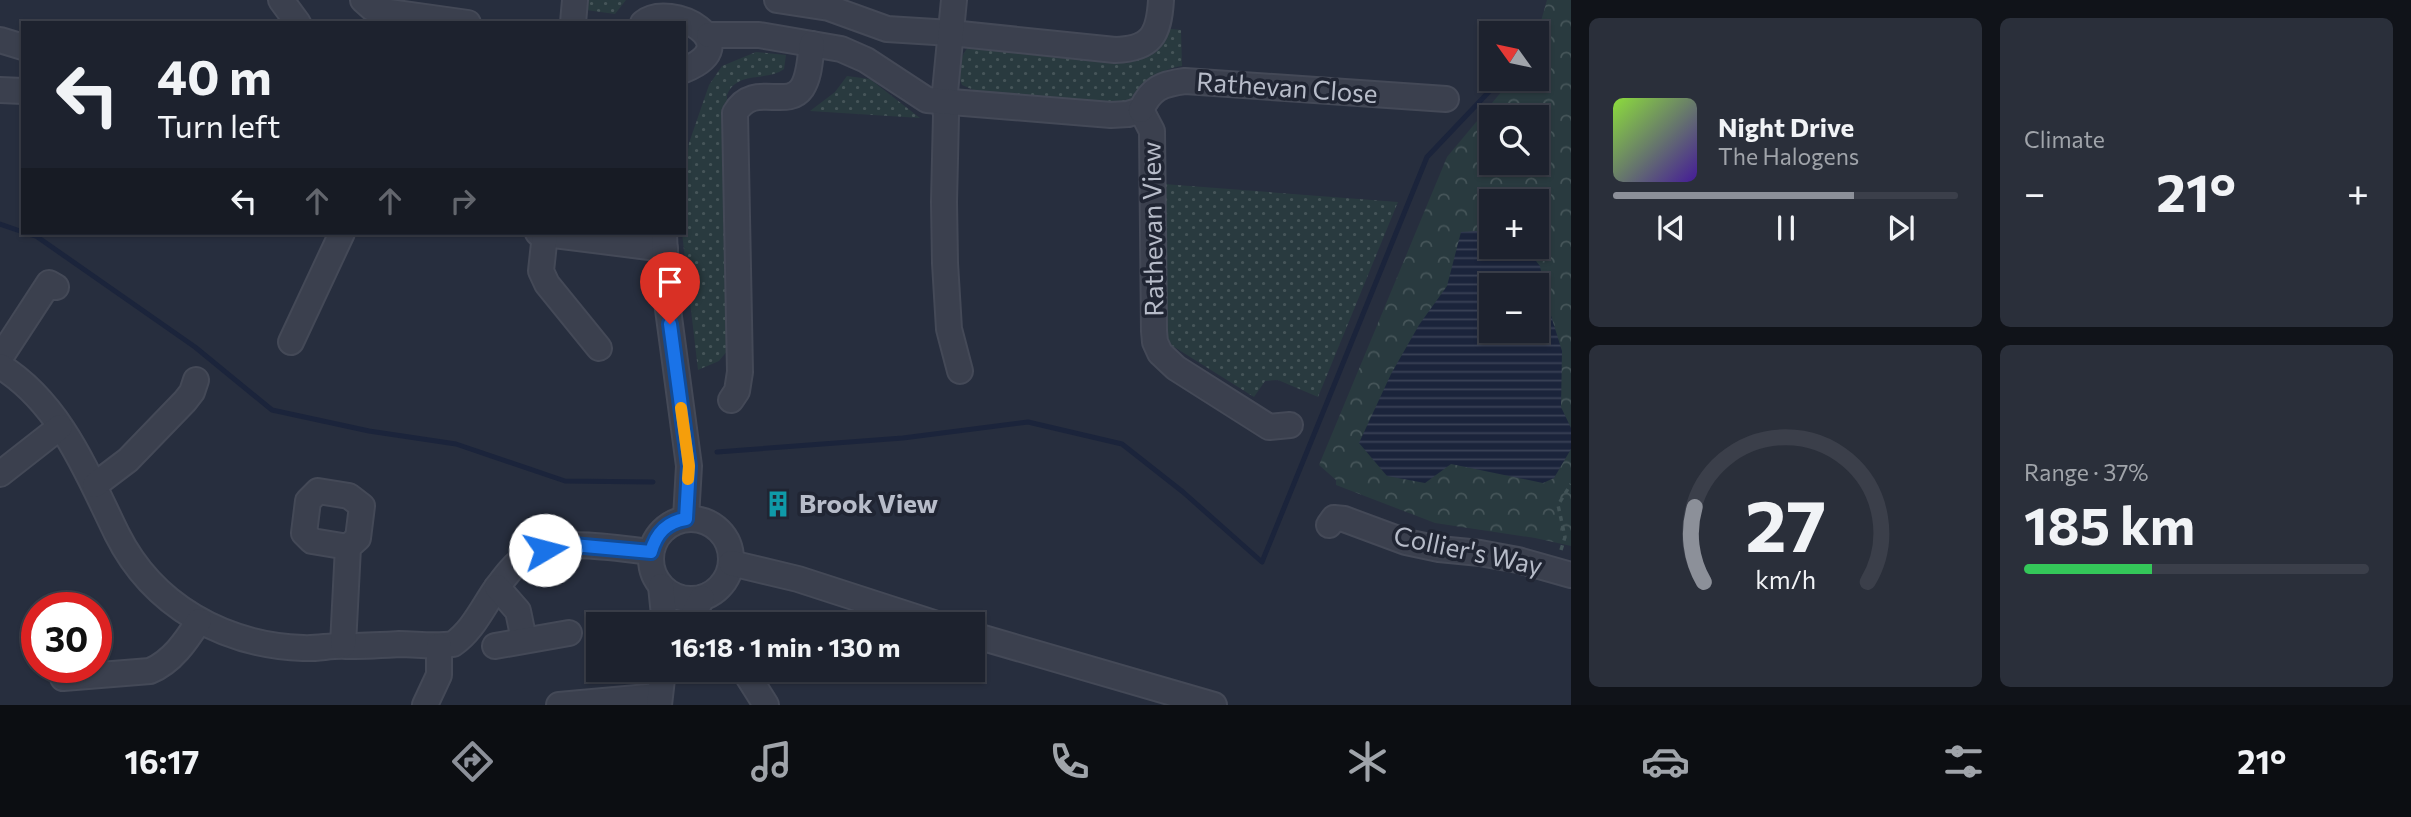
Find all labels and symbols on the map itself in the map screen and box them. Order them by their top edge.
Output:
north arrow [1479,21,1549,91]
street label: Rathevan Close [1195,65,1379,108]
street label: Rathevan View [1134,141,1169,317]
pin [640,252,700,324]
place label: Brook View [799,487,939,518]
building icon: Brook View [763,489,793,519]
position arrow [508,513,582,587]
street label: Collier's Way [1391,519,1546,580]
speed limit sign: 30 [21,592,112,683]

